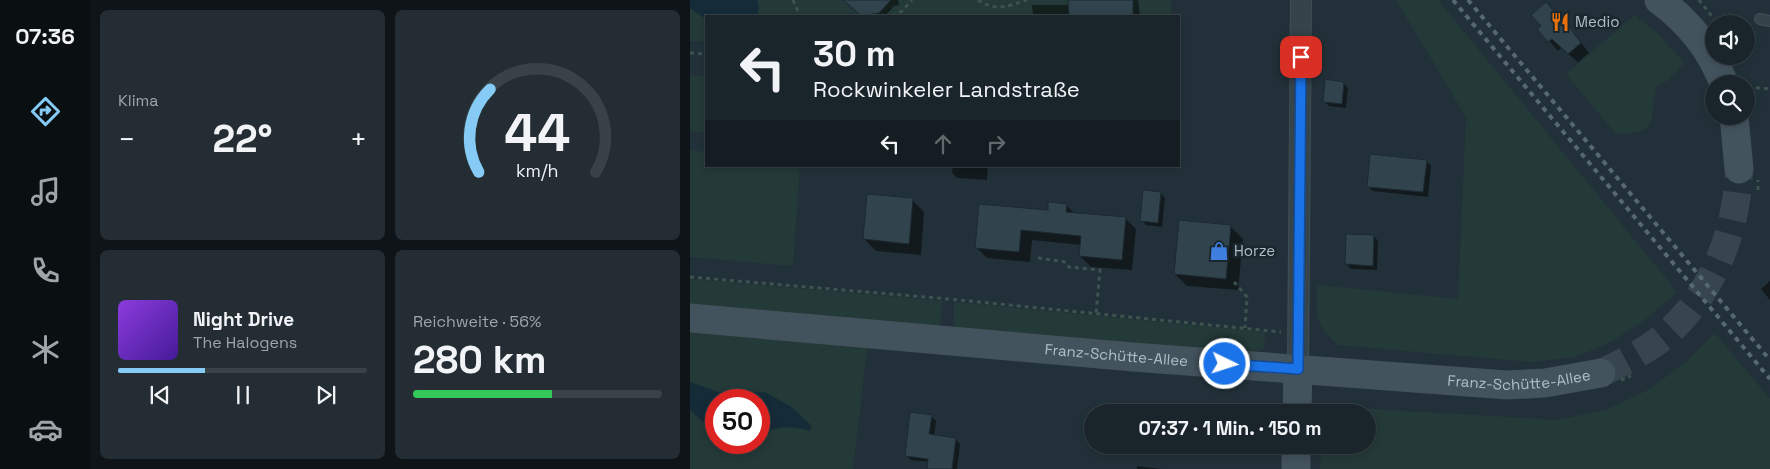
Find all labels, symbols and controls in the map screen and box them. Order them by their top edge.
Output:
restaurant icon: Medio [1549,11,1571,33]
place label: Medio [1575,12,1619,31]
map controls [1705,15,1755,125]
button: sound [1705,15,1755,65]
text: 07:36 [15,22,75,50]
text: 30 m [813,32,896,76]
icon: left [730,35,795,100]
pin [1280,36,1322,78]
icon: arrive [1287,43,1315,71]
text: Rockwinkeler Landstraße [813,75,1080,103]
button: search [1705,75,1755,125]
text: Klima [118,90,159,111]
icon: directions [28,94,63,129]
text: 44 [504,100,571,166]
text: 22° [212,115,273,163]
text: − [118,121,135,157]
text: + [350,121,367,157]
icon: left [876,130,904,158]
icon: ahead [929,130,957,158]
icon: right [982,130,1010,158]
text: km/h [516,159,559,182]
icon: music [28,174,63,209]
shop icon: Horze [1208,240,1230,262]
place label: Horze [1234,241,1275,260]
icon: phone [28,253,63,288]
text: Night Drive [193,307,294,332]
text: Reichweite · 56% [413,311,541,332]
icon: climate [28,332,63,367]
text: The Halogens [193,332,297,353]
text: 280 km [413,336,547,384]
position arrow [1198,337,1250,389]
street label: Franz-Schütte-Allee [1044,339,1189,370]
street label: Franz-Schütte-Allee [1447,365,1592,394]
icon: previous [146,381,174,409]
icon: pause [229,381,257,409]
icon: next [312,381,340,409]
speed limit sign: 50 [705,389,770,454]
icon: car [28,412,63,447]
text: 07:37 · 1 Min. · 150 m [1138,416,1322,441]

